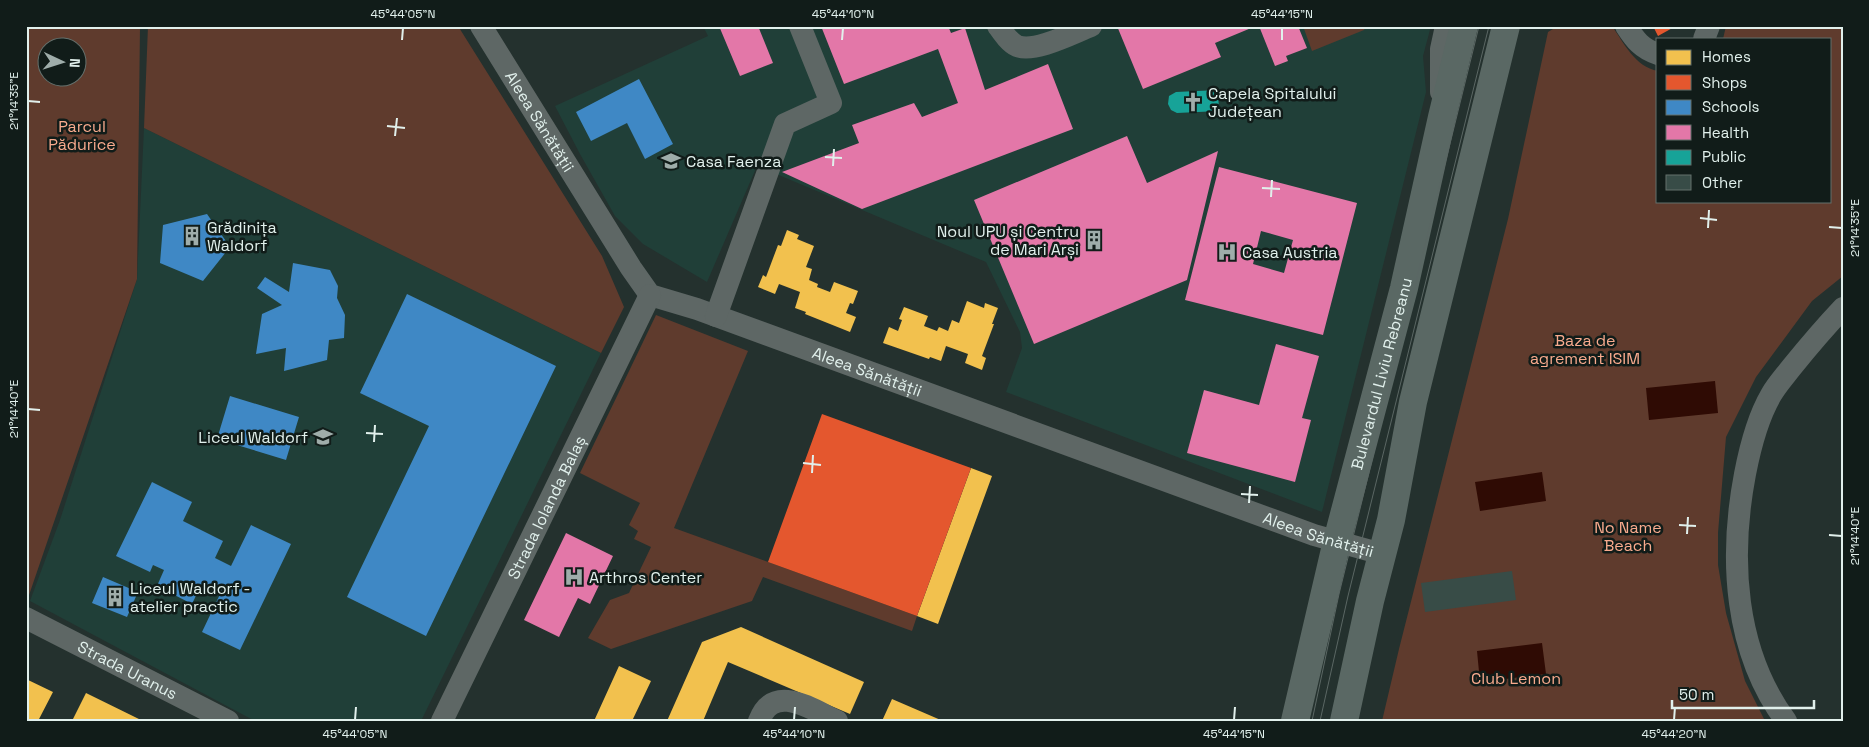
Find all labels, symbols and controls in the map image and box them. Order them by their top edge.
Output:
text: 45°44'05"N [371,6,435,22]
text: 45°44'10"N [812,6,874,22]
text: 45°44'15"N [1251,6,1313,22]
north arrow [38,38,88,88]
legend [1656,38,1832,202]
text: Homes [1702,47,1751,66]
text: N [66,58,84,68]
street label: Aleea Sănătății [501,67,579,176]
text: 21°14'35"E [6,72,22,130]
text: Shops [1702,73,1747,92]
place label: Capela Spitalului Județean [1208,83,1336,122]
church icon: Capela Spitalului Județean [1182,91,1204,113]
text: Schools [1702,97,1760,116]
park label: Parcul Pădurice [48,116,116,155]
text: Health [1702,123,1749,142]
text: Public [1702,147,1746,166]
school or university icon: Casa Faenza [660,150,682,172]
place label: Casa Faenza [686,151,781,172]
text: Other [1702,173,1743,192]
text: 21°14'35"E [1847,199,1863,257]
place label: Grădinița Waldorf [207,217,277,256]
place label: Noul UPU și Centru de Mari Arși [937,221,1079,260]
building icon: Grădinița Waldorf [181,225,203,247]
building icon: Noul UPU și Centru de Mari Arși [1083,229,1105,251]
hospital icon: Casa Austria [1216,241,1238,263]
place label: Casa Austria [1242,242,1338,263]
street label: Bulevardul Liviu Rebreanu [1346,276,1417,472]
park label: Baza de agrement ISIM [1530,330,1640,369]
street label: Aleea Sănătății [810,342,925,401]
text: 21°14'40"E [6,380,22,438]
school or university icon: Liceul Waldorf [312,426,334,448]
place label: Liceul Waldorf [198,427,308,448]
street label: Strada Iolanda Balaș [502,432,590,582]
street label: Aleea Sănătății [1260,507,1376,562]
text: 21°14'40"E [1847,507,1863,565]
park label: No Name Beach [1594,517,1662,556]
hospital icon: Arthros Center [563,566,585,588]
place label: Arthros Center [589,567,702,588]
place label: Liceul Waldorf - atelier practic [130,578,251,617]
building icon: Liceul Waldorf - atelier practic [104,586,126,608]
street label: Strada Uranus [74,636,181,704]
park label: Club Lemon [1471,668,1561,689]
scale bar [1672,677,1814,709]
text: 50 m [1679,685,1714,704]
text: 45°44'05"N [323,726,387,742]
text: 45°44'10"N [763,726,825,742]
text: 45°44'15"N [1203,726,1265,742]
text: 45°44'20"N [1642,726,1706,742]

